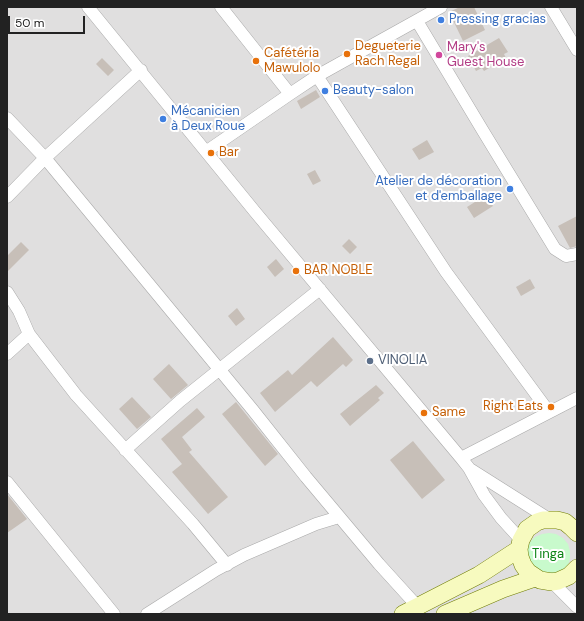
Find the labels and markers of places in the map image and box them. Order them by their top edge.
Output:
place label: Pressing gracias [449,12,546,28]
marker: Pressing gracias [436,15,446,25]
place label: Degueterie Rach Regal [355,39,421,70]
place label: Mary's Guest House [447,40,524,71]
place label: Cafétéria Mawulolo [264,46,320,77]
marker: Degueterie Rach Regal [342,49,352,59]
marker: Mary's Guest House [434,50,444,60]
marker: Cafétéria Mawulolo [251,56,261,66]
place label: Beauty-salon [333,83,414,99]
marker: Beauty-salon [320,86,330,96]
place label: Mécanicien à Deux Roue [171,104,245,135]
marker: Mécanicien à Deux Roue [158,114,168,124]
place label: Bar [219,145,239,161]
marker: Bar [206,148,216,158]
place label: Atelier de décoration et d'emballage [375,174,502,205]
marker: Atelier de décoration et d'emballage [505,184,515,194]
place label: BAR NOBLE [304,263,373,279]
marker: BAR NOBLE [291,266,301,276]
place label: VINOLIA [378,353,427,369]
marker: VINOLIA [365,356,375,366]
place label: Right Eats [483,399,543,415]
marker: Right Eats [546,402,556,412]
place label: Same [432,405,466,421]
marker: Same [419,408,429,418]

